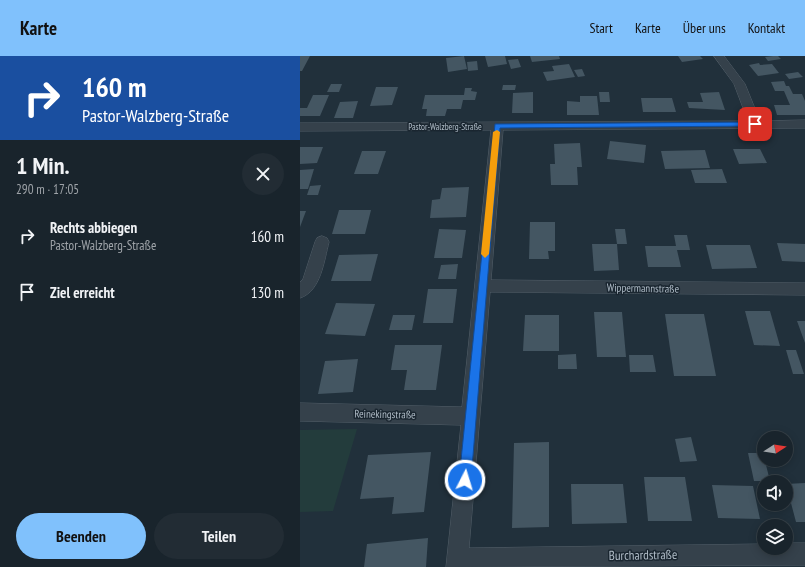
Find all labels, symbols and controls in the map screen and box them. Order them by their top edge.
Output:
text: Karte [20,16,57,40]
text: Start [589,19,613,37]
text: Karte [635,19,661,37]
text: Über uns [683,19,726,37]
text: Kontakt [748,19,785,37]
text: 160 m [82,68,146,105]
icon: right [16,72,68,124]
text: Pastor-Walzberg-Straße [82,104,229,127]
pin [738,107,772,141]
icon: arrive [744,113,766,135]
street label: Pastor-Walzberg-Straße [408,121,482,132]
text: 1 Min. [16,150,70,181]
button: close [242,153,284,195]
text: 290 m · 17:05 [16,181,79,198]
text: Rechts abbiegen [50,218,137,237]
icon: right [16,225,38,247]
text: 160 m [251,227,284,246]
text: Pastor-Walzberg-Straße [50,237,156,254]
street label: Wippermannstraße [607,280,680,296]
icon: arrive [16,281,38,303]
text: Ziel erreicht [50,283,115,302]
text: 130 m [251,283,284,302]
street label: Reinekingstraße [354,406,416,422]
north arrow [757,431,793,467]
map controls [757,431,793,555]
position arrow [444,459,486,501]
button: sound [757,475,793,511]
button: Beenden [16,513,146,559]
button: Teilen [154,513,284,559]
button: layers [757,519,793,555]
street label: Burchardstraße [609,546,677,564]

